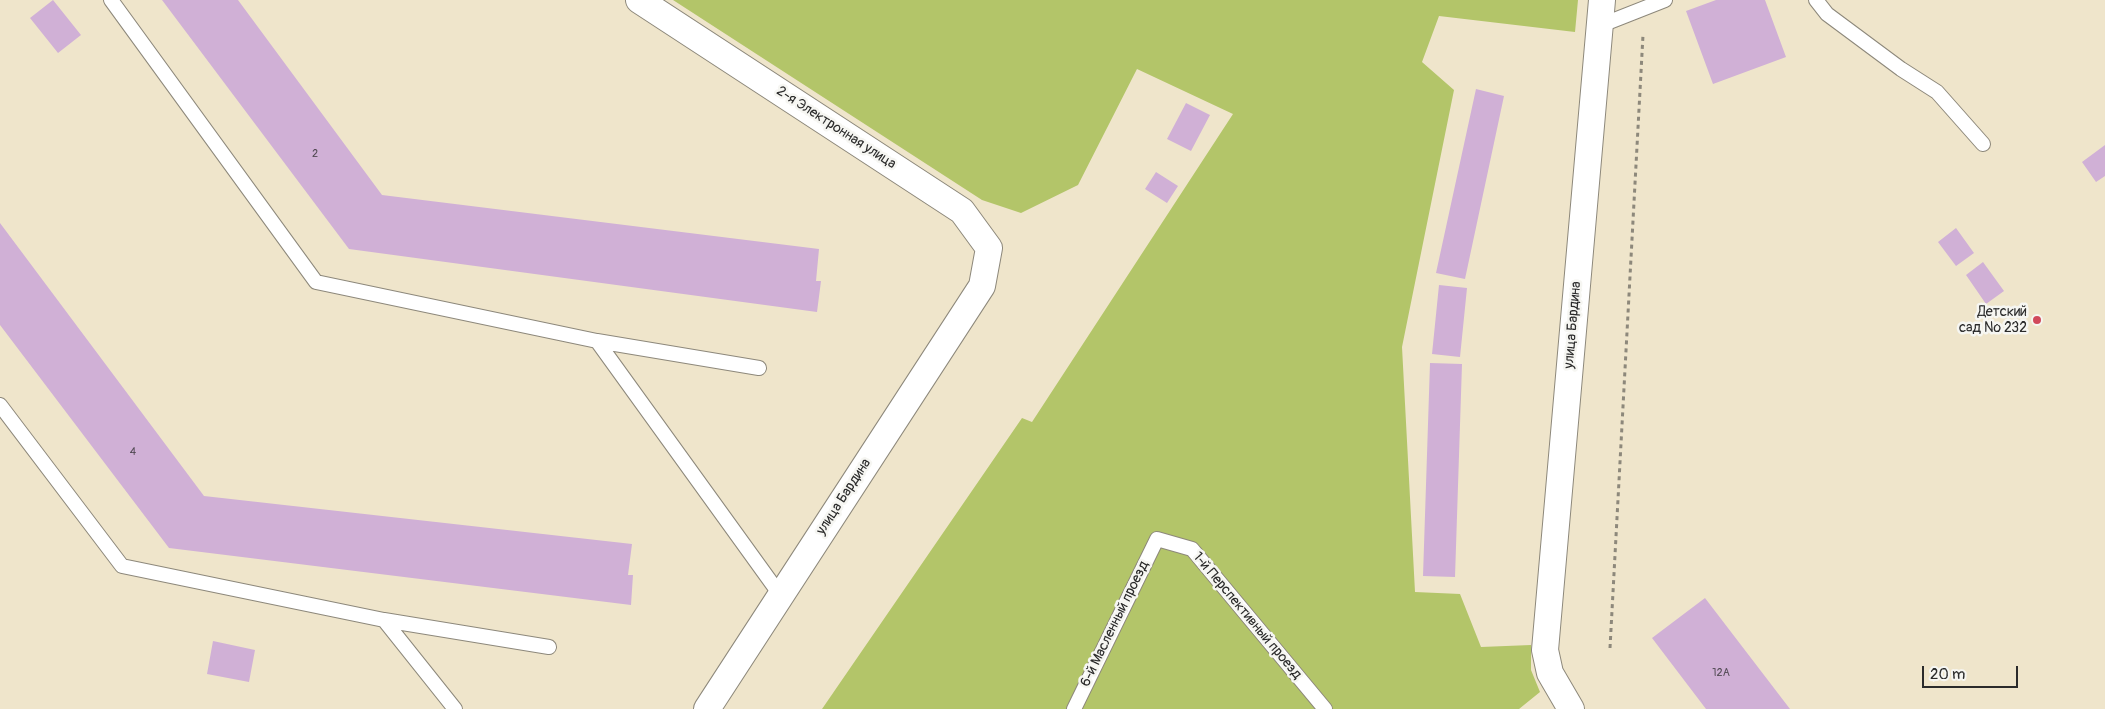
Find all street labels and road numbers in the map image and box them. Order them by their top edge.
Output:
street label: 2-я Электронная улица [773,83,899,173]
street label: улица Бардина [1561,281,1585,369]
street label: улица Бардина [813,456,875,538]
street label: 1-й Перспективный проезд [1189,549,1305,683]
street label: 6-й Масленный проезд [1077,558,1153,690]

